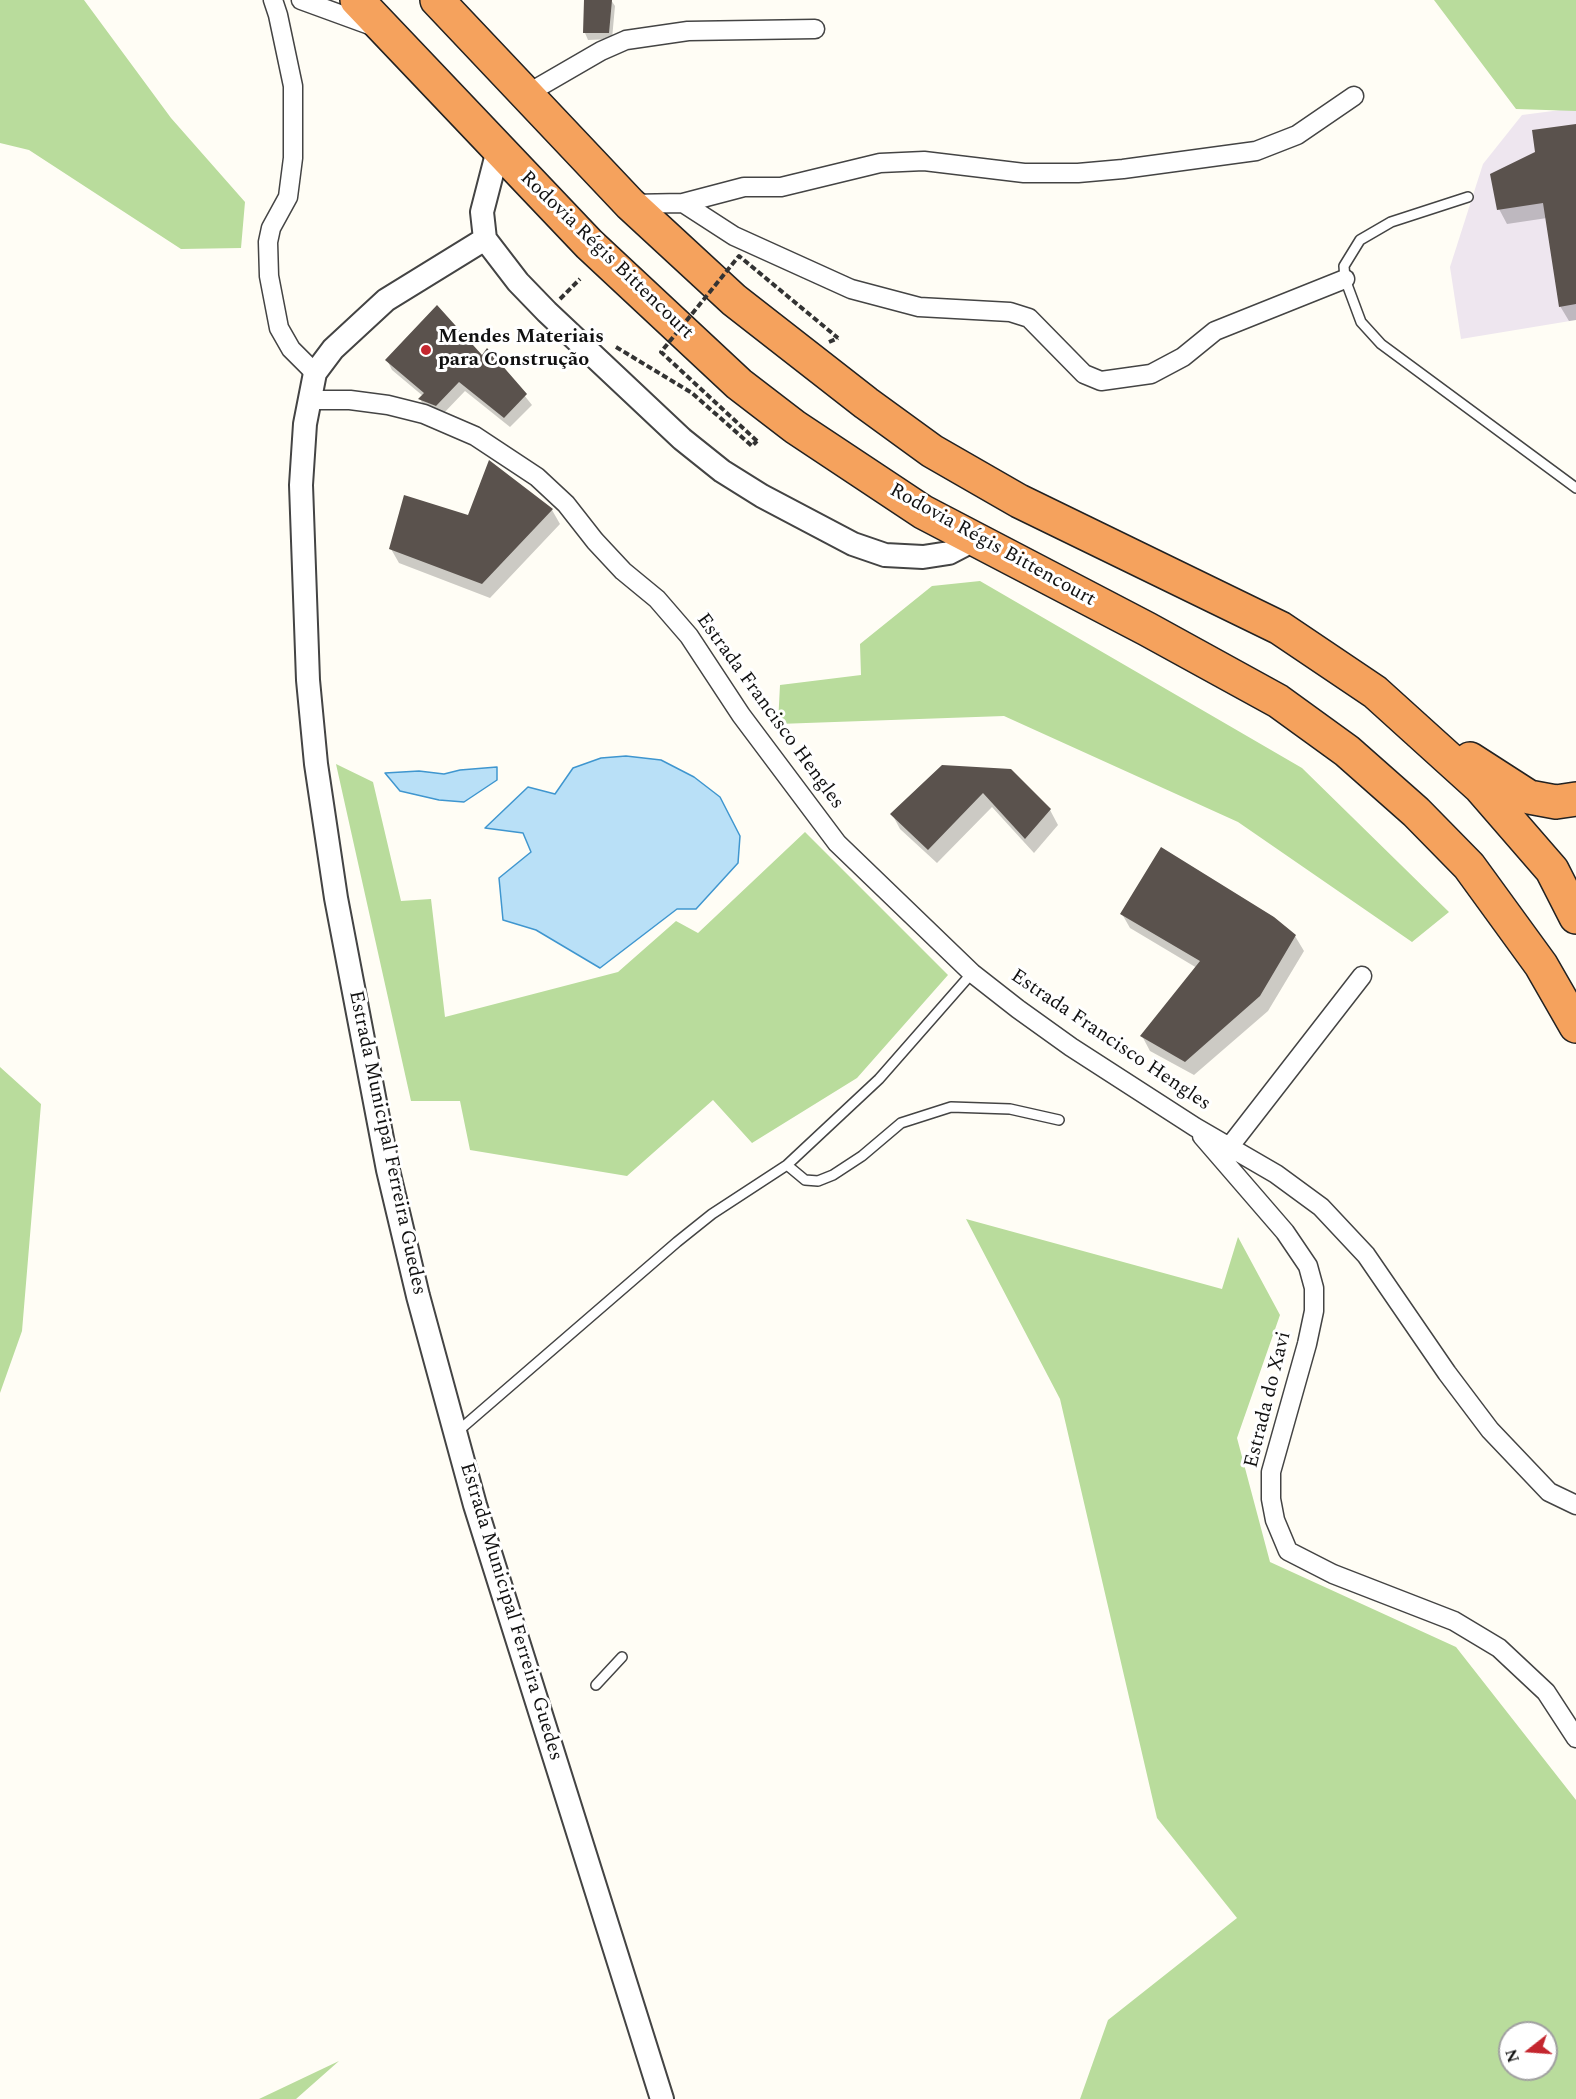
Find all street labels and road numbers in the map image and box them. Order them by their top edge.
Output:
street label: Rodovia Régis Bittencourt [514,167,698,345]
street label: Rodovia Régis Bittencourt [885,479,1099,613]
street label: Estrada Francisco Hengles [690,609,848,815]
street label: Estrada Francisco Hengles [1005,965,1215,1117]
street label: Estrada Municipal Ferreira Guedes [342,989,430,1297]
street label: Estrada do Xavi [1240,1329,1298,1471]
street label: Estrada Municipal Ferreira Guedes [453,1460,567,1764]

